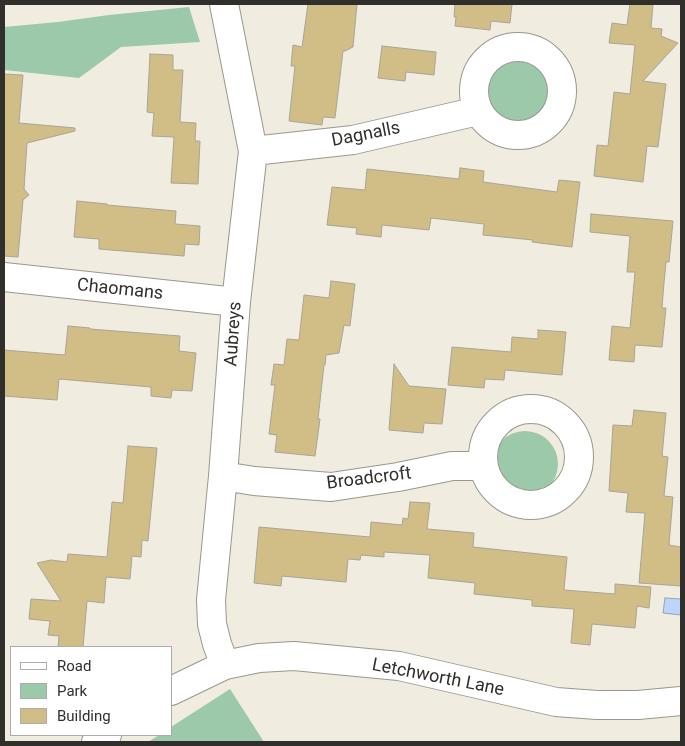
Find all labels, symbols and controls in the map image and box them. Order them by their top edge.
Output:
street label: Dagnalls [330,118,402,152]
street label: Chaomans [76,275,164,305]
street label: Aubreys [221,301,247,367]
street label: Broadcroft [325,463,413,495]
legend [10,646,172,736]
street label: Letchworth Lane [370,655,506,701]
text: Road [57,657,91,675]
text: Park [57,682,87,700]
text: Building [57,707,111,725]

